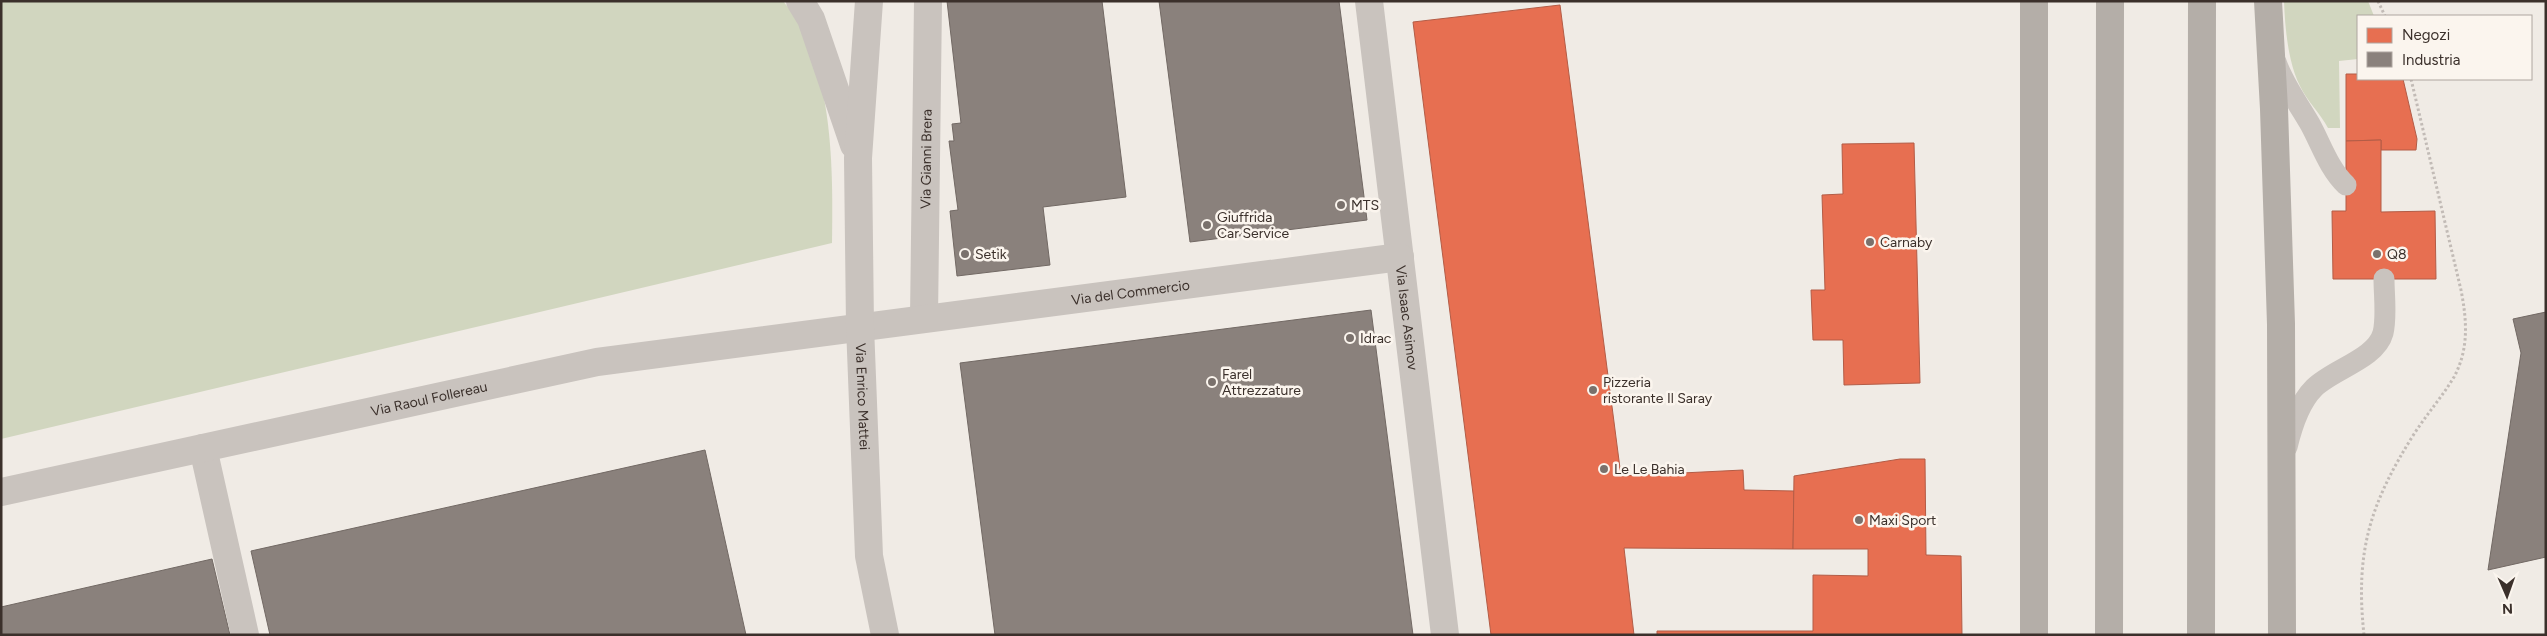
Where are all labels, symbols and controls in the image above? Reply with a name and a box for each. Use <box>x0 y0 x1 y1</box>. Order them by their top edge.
legend <box>2357 15 2532 80</box>
text: Negozi <box>2402 26 2450 44</box>
text: Industria <box>2402 51 2460 69</box>
street label: Via Gianni Brera <box>917 109 936 209</box>
place label: MTS <box>1351 197 1379 214</box>
marker: MTS <box>1335 199 1347 211</box>
place label: Giuffrida Car Service <box>1217 209 1289 242</box>
marker: Giuffrida Car Service <box>1201 219 1213 231</box>
place label: Carnaby <box>1880 234 1933 251</box>
marker: Carnaby <box>1864 236 1876 248</box>
place label: Setik <box>975 246 1007 263</box>
place label: Q8 <box>2387 246 2407 263</box>
marker: Setik <box>959 248 971 260</box>
marker: Q8 <box>2371 248 2383 260</box>
street label: Via Isaac Asimov <box>1392 264 1421 372</box>
street label: Via del Commercio <box>1070 277 1191 309</box>
place label: Idrac <box>1360 330 1392 347</box>
marker: Idrac <box>1344 332 1356 344</box>
street label: Via Enrico Mattei <box>852 343 873 451</box>
place label: Farel Attrezzature <box>1222 366 1301 399</box>
place label: Pizzeria ristorante Il Saray <box>1603 374 1713 407</box>
marker: Farel Attrezzature <box>1206 376 1218 388</box>
street label: Via Raoul Follereau <box>369 378 489 420</box>
marker: Pizzeria ristorante Il Saray <box>1587 384 1599 396</box>
place label: Le Le Bahia <box>1614 461 1685 478</box>
marker: Le Le Bahia <box>1598 463 1610 475</box>
place label: Maxi Sport <box>1869 512 1936 529</box>
marker: Maxi Sport <box>1853 514 1865 526</box>
north arrow <box>2482 571 2532 621</box>
text: N <box>2502 600 2513 617</box>

